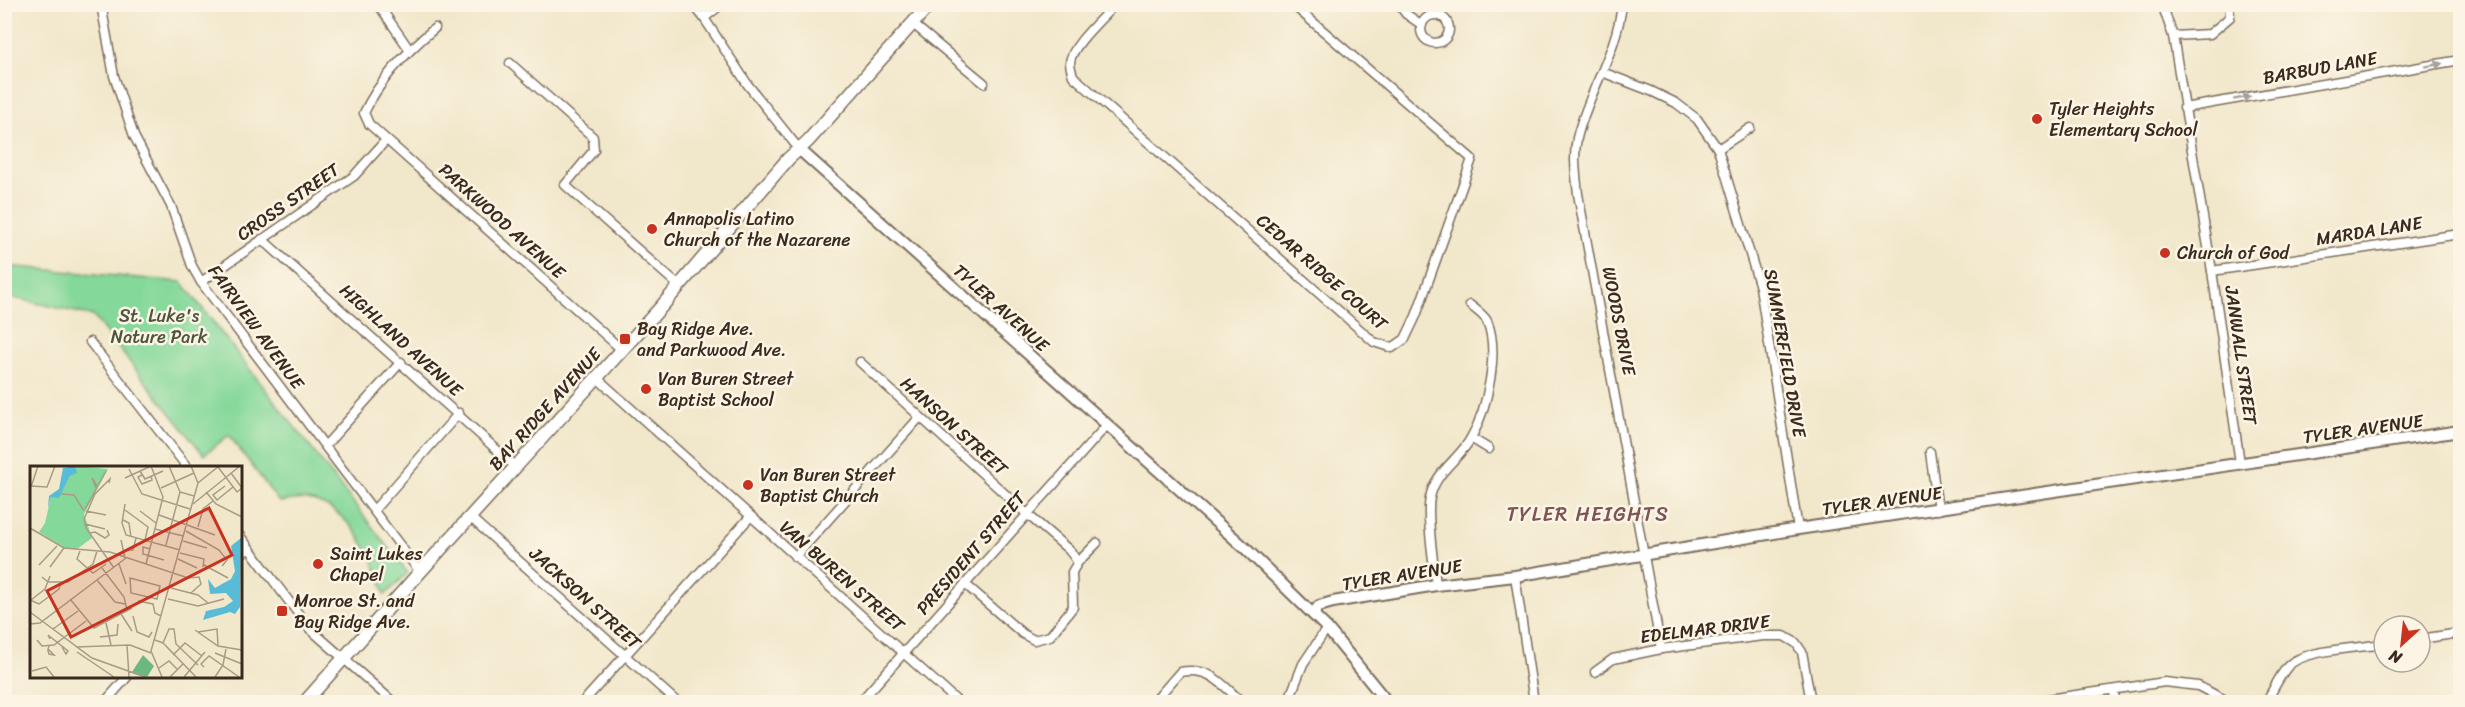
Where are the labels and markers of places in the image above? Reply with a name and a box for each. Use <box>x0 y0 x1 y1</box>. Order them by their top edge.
place label: Tyler Heights Elementary School <box>2049 93 2198 146</box>
marker: Tyler Heights Elementary School <box>2030 112 2044 126</box>
place label: Annapolis Latino Church of the Nazarene <box>663 203 851 256</box>
marker: Annapolis Latino Church of the Nazarene <box>645 222 659 236</box>
place label: Church of God <box>2177 237 2291 269</box>
marker: Church of God <box>2158 246 2172 260</box>
place label: Bay Ridge Ave. and Parkwood Ave. <box>637 313 786 366</box>
marker: Bay Ridge Ave. and Parkwood Ave. <box>618 332 632 346</box>
place label: Van Buren Street Baptist School <box>658 363 794 416</box>
marker: Van Buren Street Baptist School <box>639 382 653 396</box>
place label: Van Buren Street Baptist Church <box>760 459 896 512</box>
marker: Van Buren Street Baptist Church <box>741 478 755 492</box>
place label: Saint Lukes Chapel <box>330 538 423 591</box>
marker: Saint Lukes Chapel <box>311 557 325 571</box>
place label: Monroe St. and Bay Ridge Ave. <box>294 585 416 638</box>
marker: Monroe St. and Bay Ridge Ave. <box>275 604 289 618</box>

